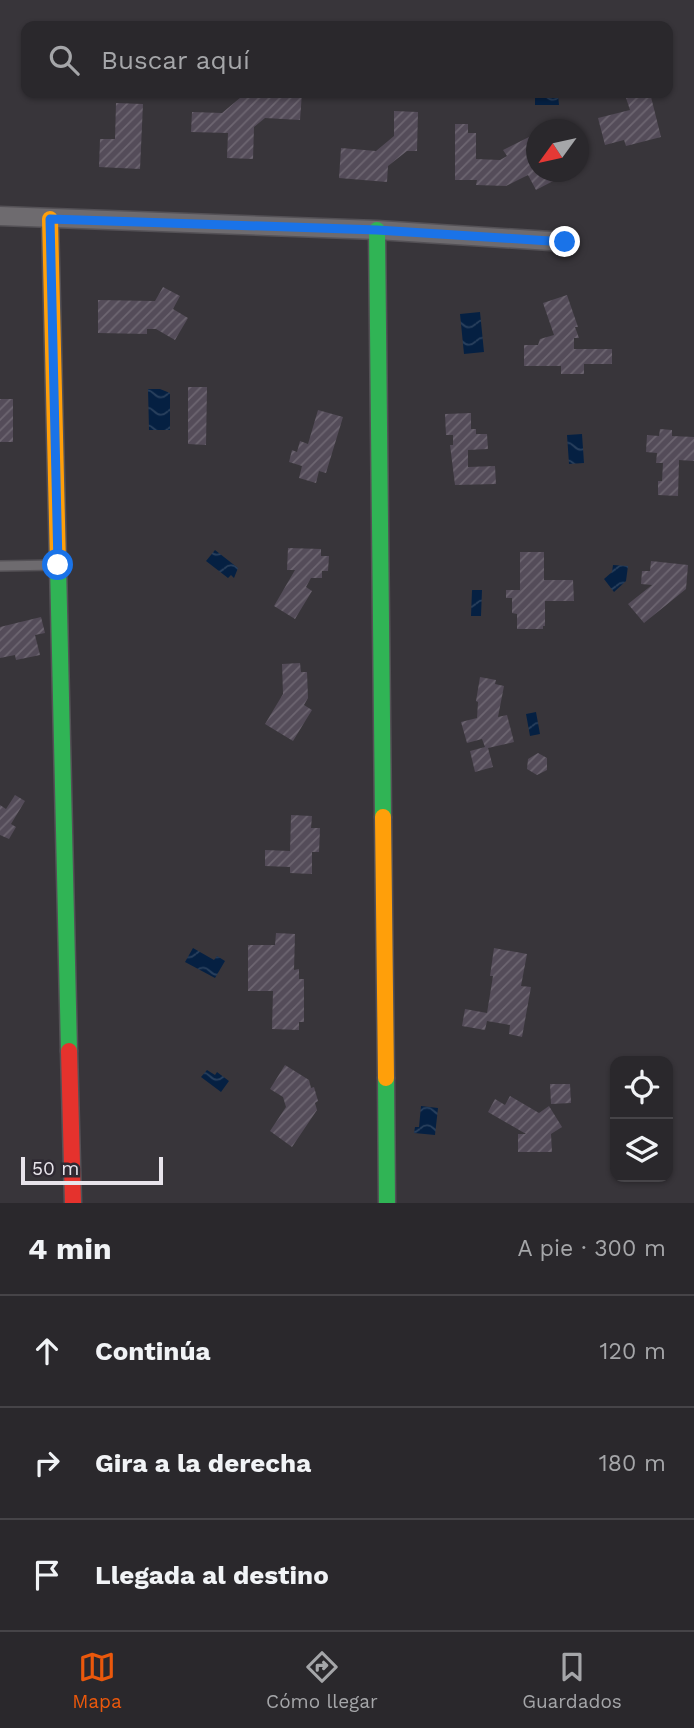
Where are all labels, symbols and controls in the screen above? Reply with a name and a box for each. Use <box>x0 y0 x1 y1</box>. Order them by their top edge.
search box <box>21 21 673 98</box>
icon: search <box>45 41 83 79</box>
text: Buscar aquí <box>101 45 250 75</box>
north arrow <box>526 119 589 182</box>
route end <box>549 226 580 257</box>
route start <box>42 549 73 580</box>
map controls <box>610 1056 673 1182</box>
button: locate <box>610 1056 673 1119</box>
button: layers <box>610 1119 673 1182</box>
scale bar <box>21 1154 163 1186</box>
text: 50 m <box>32 1157 79 1180</box>
text: 4 min <box>28 1231 112 1266</box>
text: A pie · 300 m <box>517 1235 666 1262</box>
icon: ahead <box>28 1332 66 1370</box>
text: Continúa <box>95 1336 211 1366</box>
text: 120 m <box>600 1338 666 1365</box>
icon: right <box>28 1444 66 1482</box>
text: Gira a la derecha <box>95 1448 311 1478</box>
text: 180 m <box>599 1450 666 1477</box>
icon: arrive <box>28 1556 66 1594</box>
text: Llegada al destino <box>95 1560 329 1590</box>
tab: Mapa <box>72 1648 122 1713</box>
tab: Cómo llegar <box>266 1648 378 1713</box>
tab: Guardados <box>522 1648 622 1713</box>

